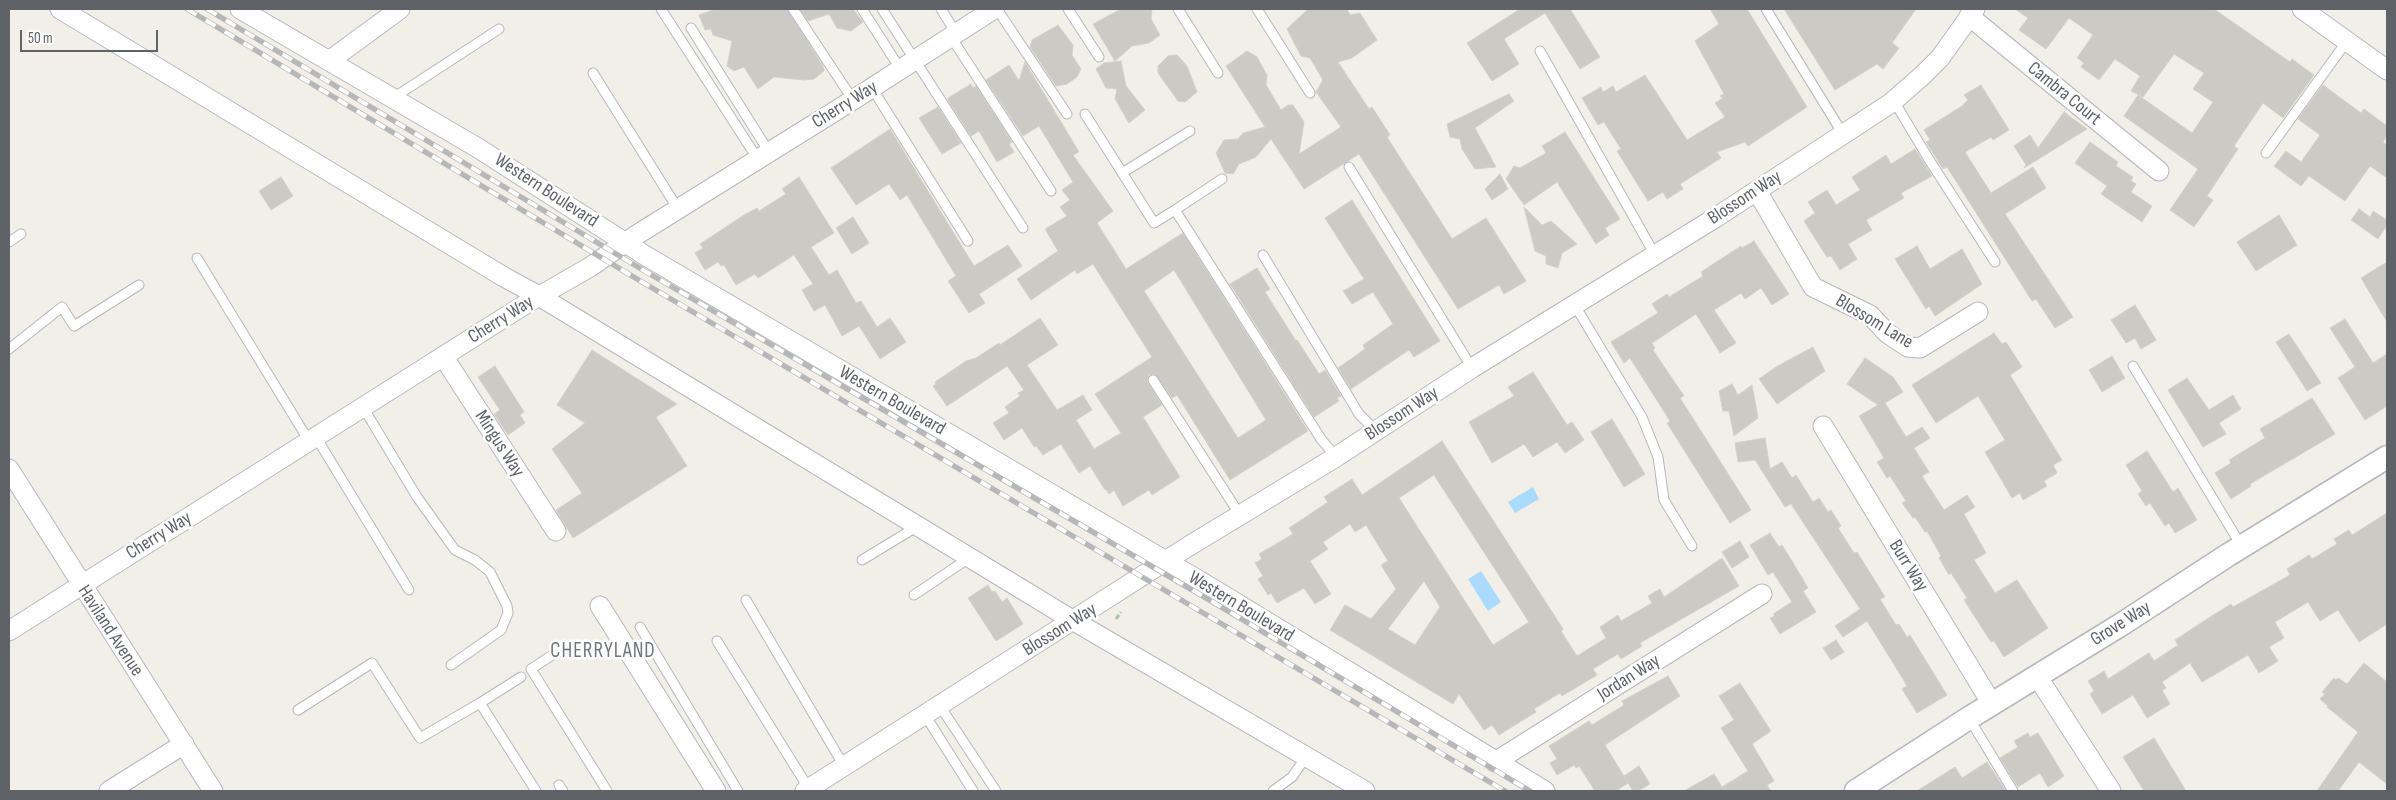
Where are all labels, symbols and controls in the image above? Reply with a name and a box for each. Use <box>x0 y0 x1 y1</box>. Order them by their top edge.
scale bar <box>22 20 160 52</box>
text: 50 m <box>28 29 53 48</box>
street label: Cambra Court <box>2023 57 2105 131</box>
street label: Cherry Way <box>808 76 882 134</box>
street label: Western Boulevard <box>490 149 602 233</box>
street label: Blossom Way <box>1704 166 1786 230</box>
street label: Blossom Lane <box>1831 290 1917 354</box>
street label: Cherry Way <box>464 291 538 349</box>
street label: Western Boulevard <box>835 361 949 441</box>
street label: Blossom Way <box>1361 382 1443 446</box>
street label: Mingus Way <box>469 406 529 482</box>
street label: Cherry Way <box>122 507 196 565</box>
street label: Burr Way <box>1883 536 1933 596</box>
street label: Western Boulevard <box>1184 567 1298 647</box>
street label: Haviland Avenue <box>72 581 148 681</box>
street label: Grove Way <box>2087 597 2155 651</box>
street label: Blossom Way <box>1019 598 1101 662</box>
district label: CHERRYLAND <box>549 639 657 665</box>
street label: Jordan Way <box>1593 650 1665 706</box>

